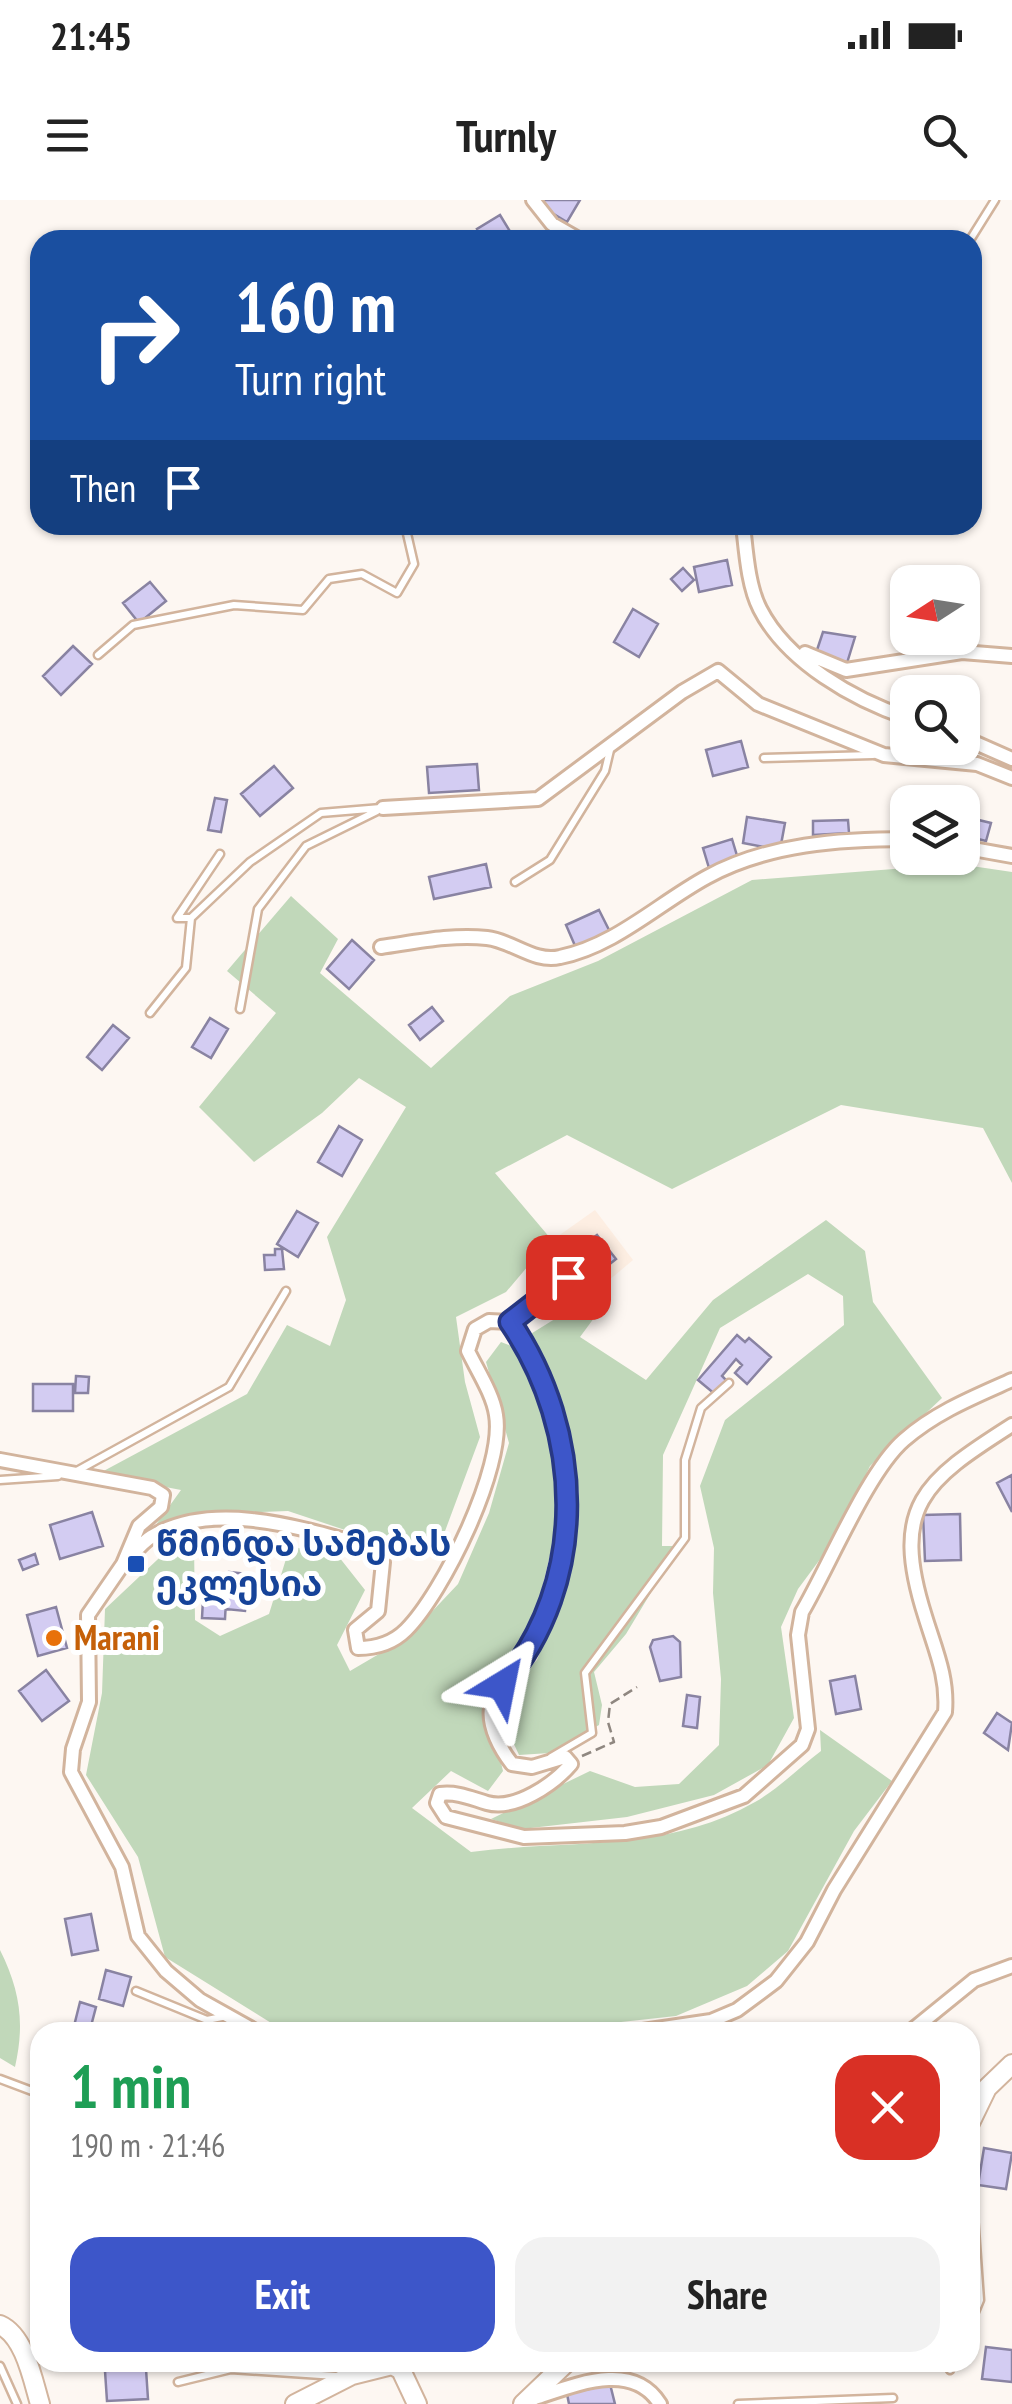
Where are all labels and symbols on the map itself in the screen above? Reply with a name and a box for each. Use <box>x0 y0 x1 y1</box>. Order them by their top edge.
north arrow <box>890 565 980 655</box>
pin <box>526 1235 611 1320</box>
place label: წმინდა სამებას ეკლესია <box>156 1520 451 1606</box>
marker: წმინდა სამებას ეკლესია <box>125 1553 147 1575</box>
place label: Marani <box>74 1614 160 1660</box>
marker: Marani <box>43 1627 65 1649</box>
position arrow <box>450 1633 554 1737</box>

